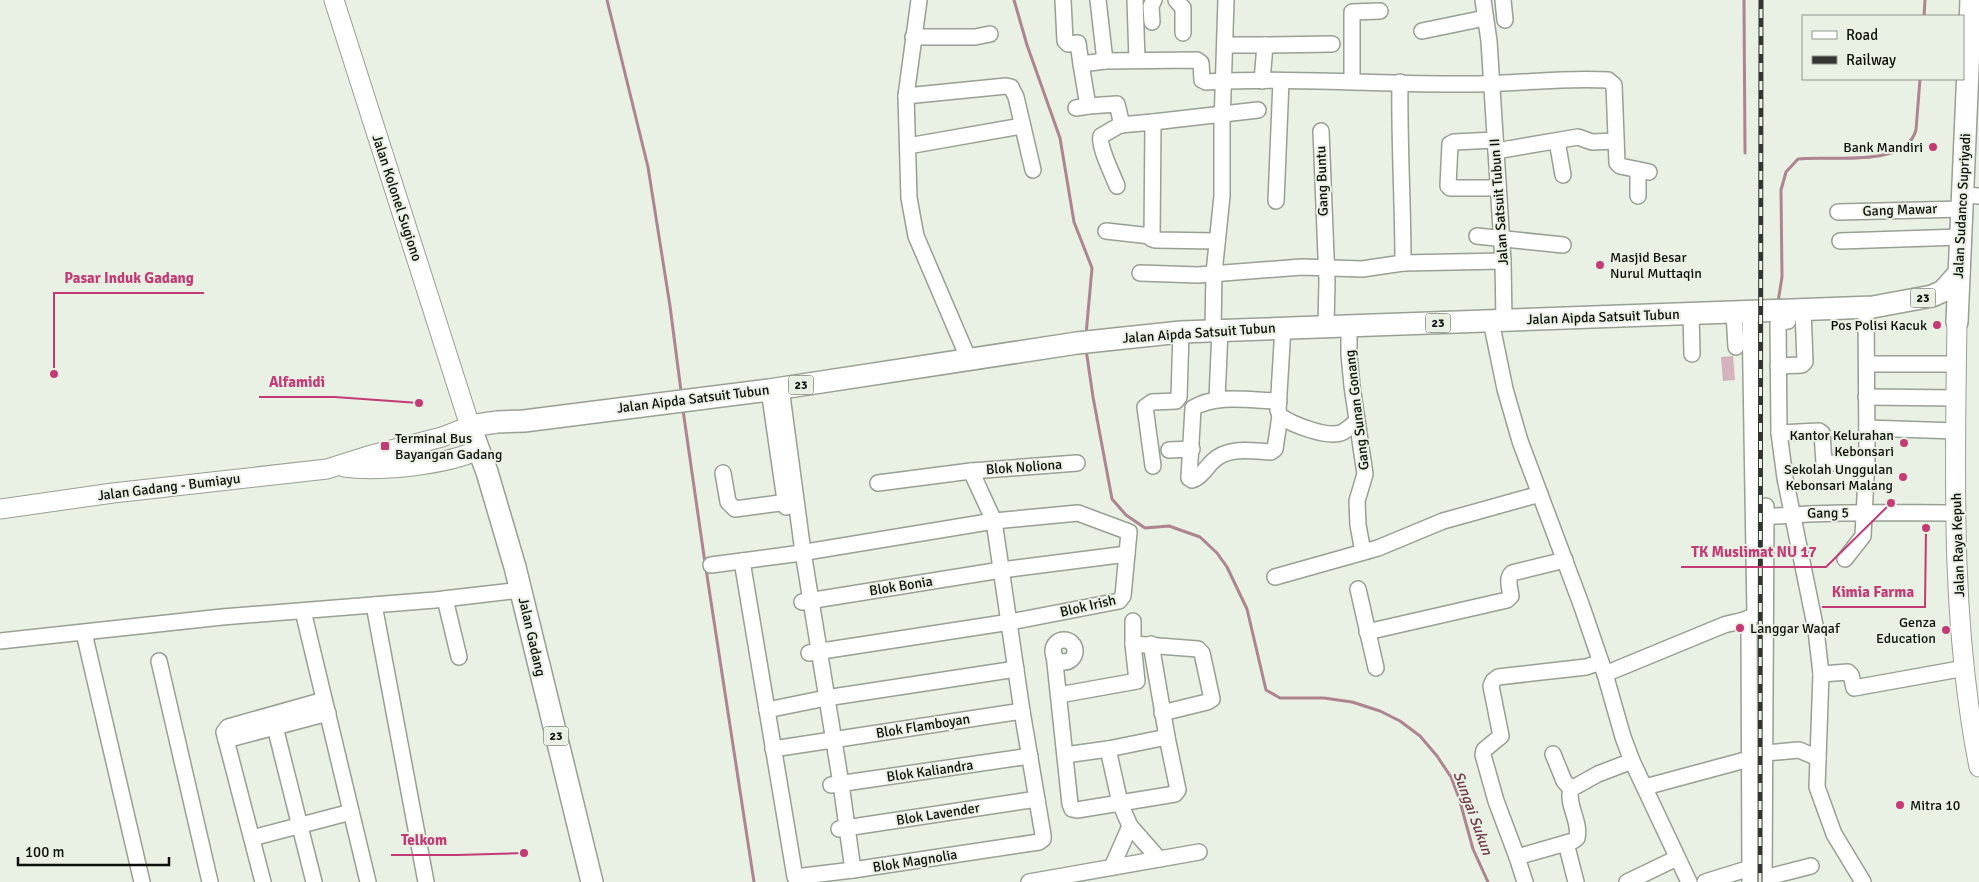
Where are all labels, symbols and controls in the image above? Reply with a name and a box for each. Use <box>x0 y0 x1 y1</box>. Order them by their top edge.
legend <box>1802 15 1964 80</box>
text: Road <box>1846 26 1878 44</box>
text: Railway <box>1846 51 1896 69</box>
street label: Jalan Kolonel Sugiono <box>368 133 426 263</box>
street label: Jalan Sudanco Supriyadi <box>1950 133 1974 279</box>
street label: Jalan Satsuit Tubun II <box>1486 138 1512 266</box>
place label: Bank Mandiri <box>1843 139 1923 156</box>
marker: Bank Mandiri <box>1927 141 1939 153</box>
street label: Gang Buntu <box>1312 145 1332 217</box>
street label: Gang Mawar <box>1862 200 1938 220</box>
place label: Masjid Besar Nurul Muttaqin <box>1610 249 1702 282</box>
marker: Masjid Besar Nurul Muttaqin <box>1594 259 1606 271</box>
callout: Pasar Induk Gadang <box>54 263 204 293</box>
text: Pasar Induk Gadang <box>64 269 194 287</box>
road number: 23 <box>1910 288 1936 308</box>
street label: Jalan Aipda Satsuit Tubun <box>1526 306 1680 328</box>
road number: 23 <box>1426 314 1450 332</box>
place label: Pos Polisi Kacuk <box>1831 317 1927 334</box>
street label: Jalan Aipda Satsuit Tubun <box>1122 319 1276 347</box>
marker: Pos Polisi Kacuk <box>1931 319 1943 331</box>
street label: Gang Sunan Gonang <box>1341 349 1373 471</box>
callout: Alfamidi <box>259 367 335 397</box>
text: Alfamidi <box>269 373 325 391</box>
road number: 23 <box>788 376 814 394</box>
street label: Jalan Aipda Satsuit Tubun <box>616 381 770 417</box>
place label: Kantor Kelurahan Kebonsari <box>1789 427 1894 460</box>
place label: Terminal Bus Bayangan Gadang <box>395 430 502 463</box>
marker: Kantor Kelurahan Kebonsari <box>1898 437 1910 449</box>
marker: Terminal Bus Bayangan Gadang <box>379 440 391 452</box>
street label: Blok Noliona <box>985 456 1063 478</box>
place label: Sekolah Unggulan Kebonsari Malang <box>1784 461 1893 494</box>
street label: Jalan Gadang - Bumiayu <box>97 470 241 504</box>
marker: Sekolah Unggulan Kebonsari Malang <box>1897 471 1909 483</box>
street label: Jalan Raya Kepuh <box>1948 492 1968 598</box>
street label: Gang 5 <box>1807 504 1849 522</box>
callout: TK Muslimat NU 17 <box>1681 537 1826 567</box>
text: TK Muslimat NU 17 <box>1691 543 1817 561</box>
street label: Blok Bonia <box>868 573 934 599</box>
callout: Kimia Farma <box>1822 577 1925 607</box>
text: Kimia Farma <box>1832 583 1914 601</box>
street label: Blok Irish <box>1058 591 1118 621</box>
street label: Jalan Gadang <box>515 596 549 678</box>
place label: Genza Education <box>1876 614 1936 647</box>
place label: Langgar Waqaf <box>1750 620 1841 637</box>
marker: Langgar Waqaf <box>1734 622 1746 634</box>
marker: Genza Education <box>1940 624 1952 636</box>
street label: Blok Flamboyan <box>875 710 971 742</box>
road number: 23 <box>544 726 568 746</box>
street label: Blok Kaliandra <box>886 757 974 785</box>
water label: Sungai Sukun <box>1450 769 1497 858</box>
place label: Mitra 10 <box>1910 797 1960 814</box>
street label: Blok Lavender <box>895 799 982 829</box>
marker: Mitra 10 <box>1894 799 1906 811</box>
callout: Telkom <box>391 825 457 855</box>
text: Telkom <box>401 831 447 849</box>
scale bar <box>18 834 169 866</box>
text: 100 m <box>25 843 65 861</box>
street label: Blok Magnolia <box>871 846 959 876</box>

